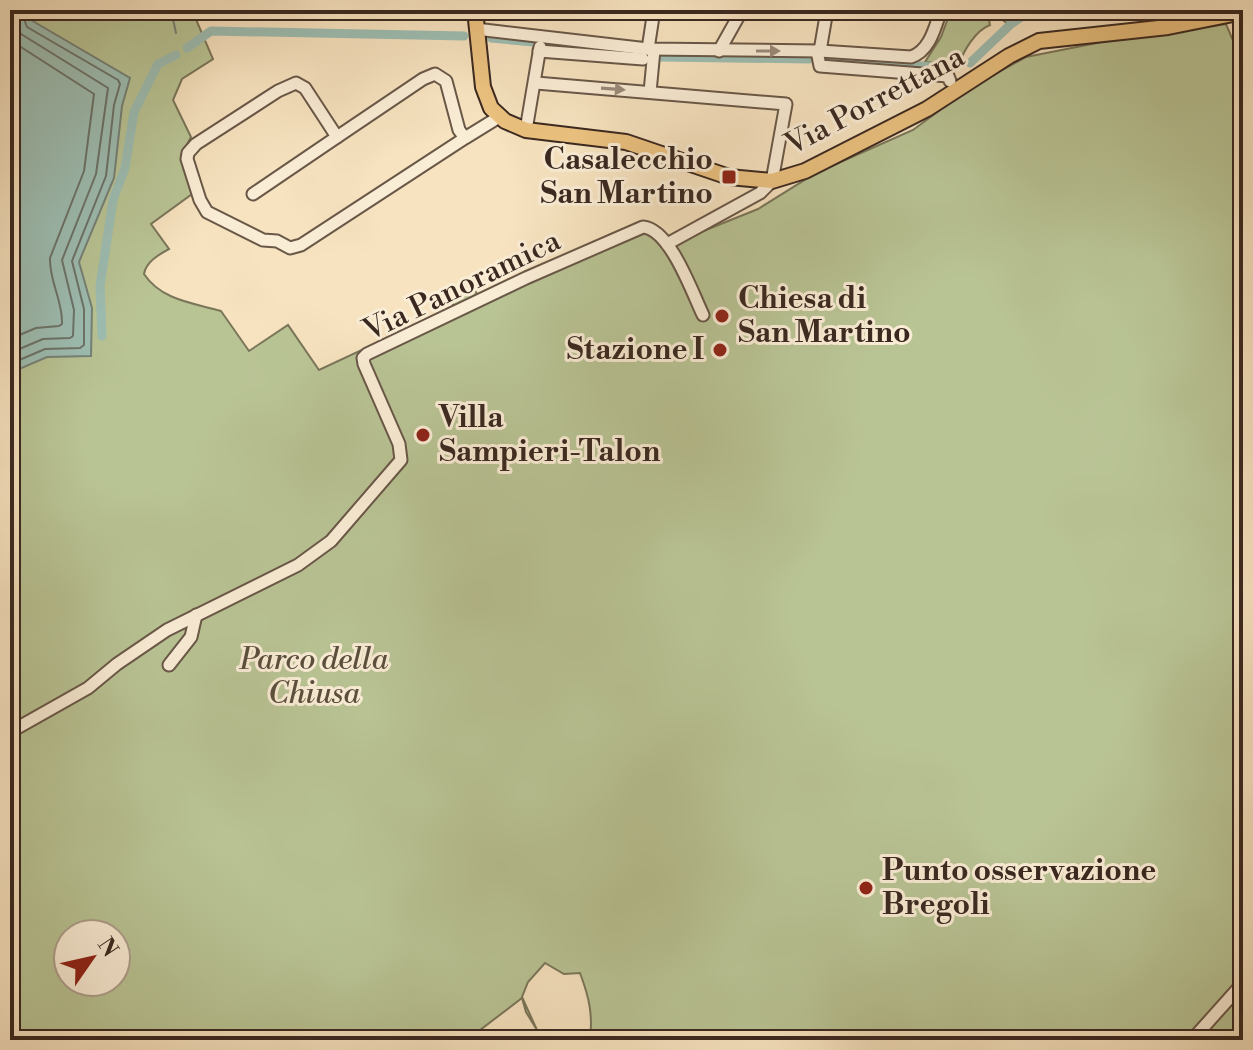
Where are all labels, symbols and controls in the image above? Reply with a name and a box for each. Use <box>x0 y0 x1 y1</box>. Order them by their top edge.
street label: Via Porrettana <box>778 37 972 165</box>
one-way arrow <box>756 45 781 57</box>
one-way arrow <box>601 83 626 96</box>
place label: Casalecchio San Martino <box>540 141 713 213</box>
marker: Casalecchio San Martino <box>720 168 738 186</box>
street label: Via Panoramica <box>356 222 567 351</box>
place label: Chiesa di San Martino <box>738 280 911 352</box>
marker: Chiesa di San Martino <box>713 307 731 325</box>
place label: Stazione I <box>566 331 704 369</box>
marker: Stazione I <box>711 341 729 359</box>
place label: Villa Sampieri-Talon <box>438 399 661 471</box>
marker: Villa Sampieri-Talon <box>414 426 432 444</box>
park label: Parco della Chiusa <box>239 641 389 713</box>
place label: Punto osservazione Bregoli <box>882 852 1156 924</box>
marker: Punto osservazione Bregoli <box>857 879 875 897</box>
north arrow <box>52 918 132 998</box>
text: N <box>91 933 124 963</box>

